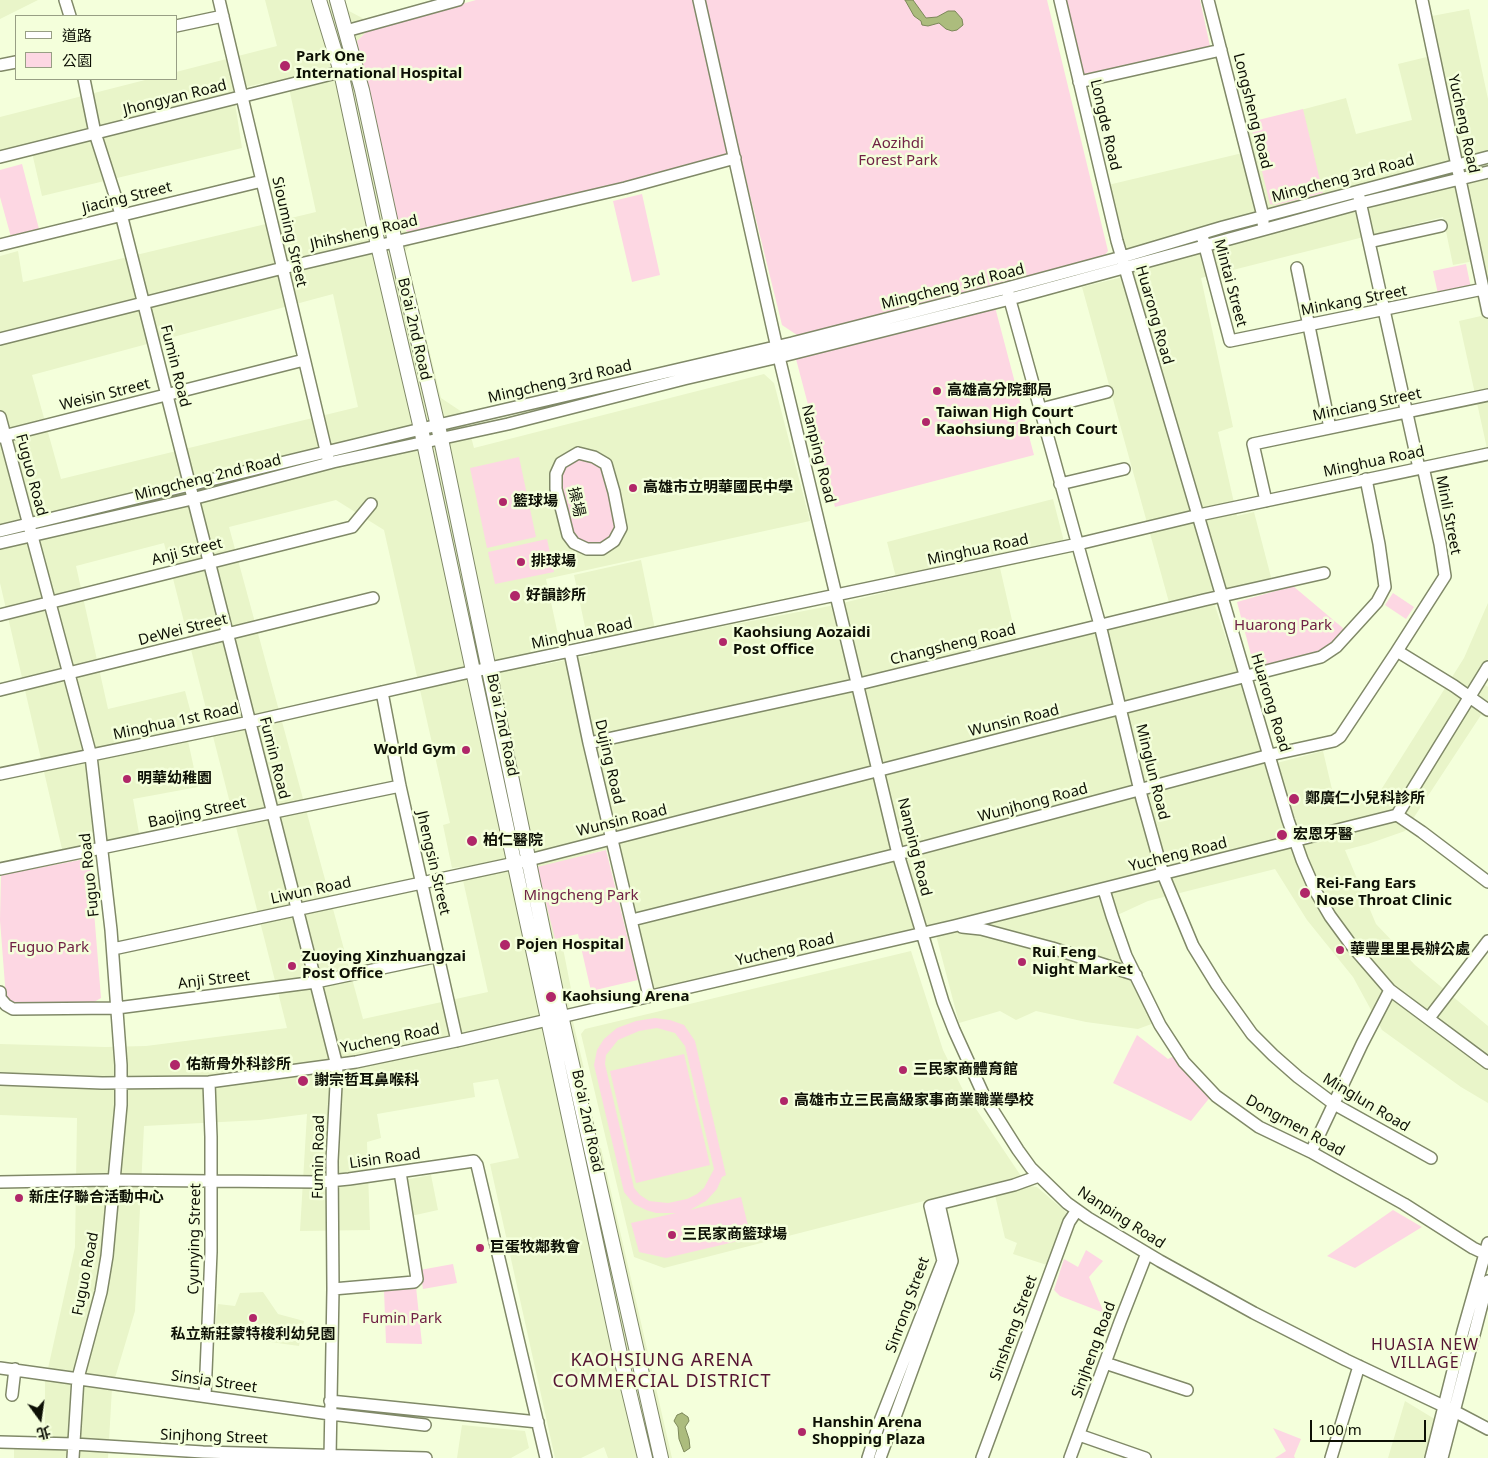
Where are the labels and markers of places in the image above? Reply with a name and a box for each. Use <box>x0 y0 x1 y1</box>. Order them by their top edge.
place label: Park One International Hospital <box>296 48 462 83</box>
marker: Park One International Hospital <box>278 59 292 73</box>
place label: 高雄高分院郵局 <box>947 382 1052 400</box>
marker: 高雄高分院郵局 <box>931 385 943 397</box>
place label: Taiwan High Court Kaohsiung Branch Court <box>936 404 1117 439</box>
marker: Taiwan High Court Kaohsiung Branch Court <box>920 416 932 428</box>
place label: 高雄市立明華國民中學 <box>643 479 793 497</box>
marker: 高雄市立明華國民中學 <box>627 482 639 494</box>
place label: 籃球場 <box>513 493 558 511</box>
marker: 籃球場 <box>497 496 509 508</box>
place label: 排球場 <box>531 553 576 571</box>
marker: 排球場 <box>515 556 527 568</box>
place label: 好韻診所 <box>526 587 586 605</box>
marker: 好韻診所 <box>508 589 522 603</box>
place label: Kaohsiung Aozaidi Post Office <box>733 624 870 659</box>
marker: Kaohsiung Aozaidi Post Office <box>717 636 729 648</box>
place label: World Gym <box>374 741 456 759</box>
marker: World Gym <box>460 744 472 756</box>
place label: 明華幼稚園 <box>137 770 212 788</box>
marker: 明華幼稚園 <box>121 773 133 785</box>
place label: 鄭廣仁小兒科診所 <box>1305 790 1425 808</box>
marker: 鄭廣仁小兒科診所 <box>1287 792 1301 806</box>
place label: 宏恩牙醫 <box>1293 826 1353 844</box>
marker: 宏恩牙醫 <box>1275 828 1289 842</box>
place label: 柏仁醫院 <box>483 832 543 850</box>
marker: 柏仁醫院 <box>465 834 479 848</box>
place label: Rei-Fang Ears Nose Throat Clinic <box>1316 875 1452 910</box>
marker: Rei-Fang Ears Nose Throat Clinic <box>1298 886 1312 900</box>
place label: Pojen Hospital <box>516 936 624 954</box>
marker: Pojen Hospital <box>498 938 512 952</box>
place label: 華豐里里長辦公處 <box>1350 941 1470 959</box>
place label: Rui Feng Night Market <box>1032 944 1133 979</box>
marker: 華豐里里長辦公處 <box>1334 944 1346 956</box>
place label: Zuoying Xinzhuangzai Post Office <box>302 948 466 983</box>
marker: Rui Feng Night Market <box>1016 956 1028 968</box>
marker: Zuoying Xinzhuangzai Post Office <box>286 960 298 972</box>
place label: Kaohsiung Arena <box>562 988 689 1006</box>
marker: Kaohsiung Arena <box>544 990 558 1004</box>
place label: 佑新骨外科診所 <box>186 1056 291 1074</box>
marker: 佑新骨外科診所 <box>168 1058 182 1072</box>
place label: 三民家商體育館 <box>913 1061 1018 1079</box>
marker: 三民家商體育館 <box>897 1064 909 1076</box>
place label: 謝宗哲耳鼻喉科 <box>314 1072 419 1090</box>
marker: 謝宗哲耳鼻喉科 <box>296 1074 310 1088</box>
place label: 高雄市立三民高級家事商業職業學校 <box>794 1092 1034 1110</box>
marker: 高雄市立三民高級家事商業職業學校 <box>778 1095 790 1107</box>
place label: 新庄仔聯合活動中心 <box>29 1189 164 1207</box>
marker: 新庄仔聯合活動中心 <box>13 1192 25 1204</box>
place label: 三民家商籃球場 <box>682 1226 787 1244</box>
marker: 三民家商籃球場 <box>666 1229 678 1241</box>
place label: 巨蛋牧鄰教會 <box>490 1239 580 1257</box>
marker: 巨蛋牧鄰教會 <box>474 1242 486 1254</box>
marker: 私立新莊蒙特梭利幼兒園 <box>247 1312 259 1324</box>
place label: 私立新莊蒙特梭利幼兒園 <box>171 1326 335 1344</box>
place label: Hanshin Arena Shopping Plaza <box>812 1414 925 1449</box>
marker: Hanshin Arena Shopping Plaza <box>796 1426 808 1438</box>

